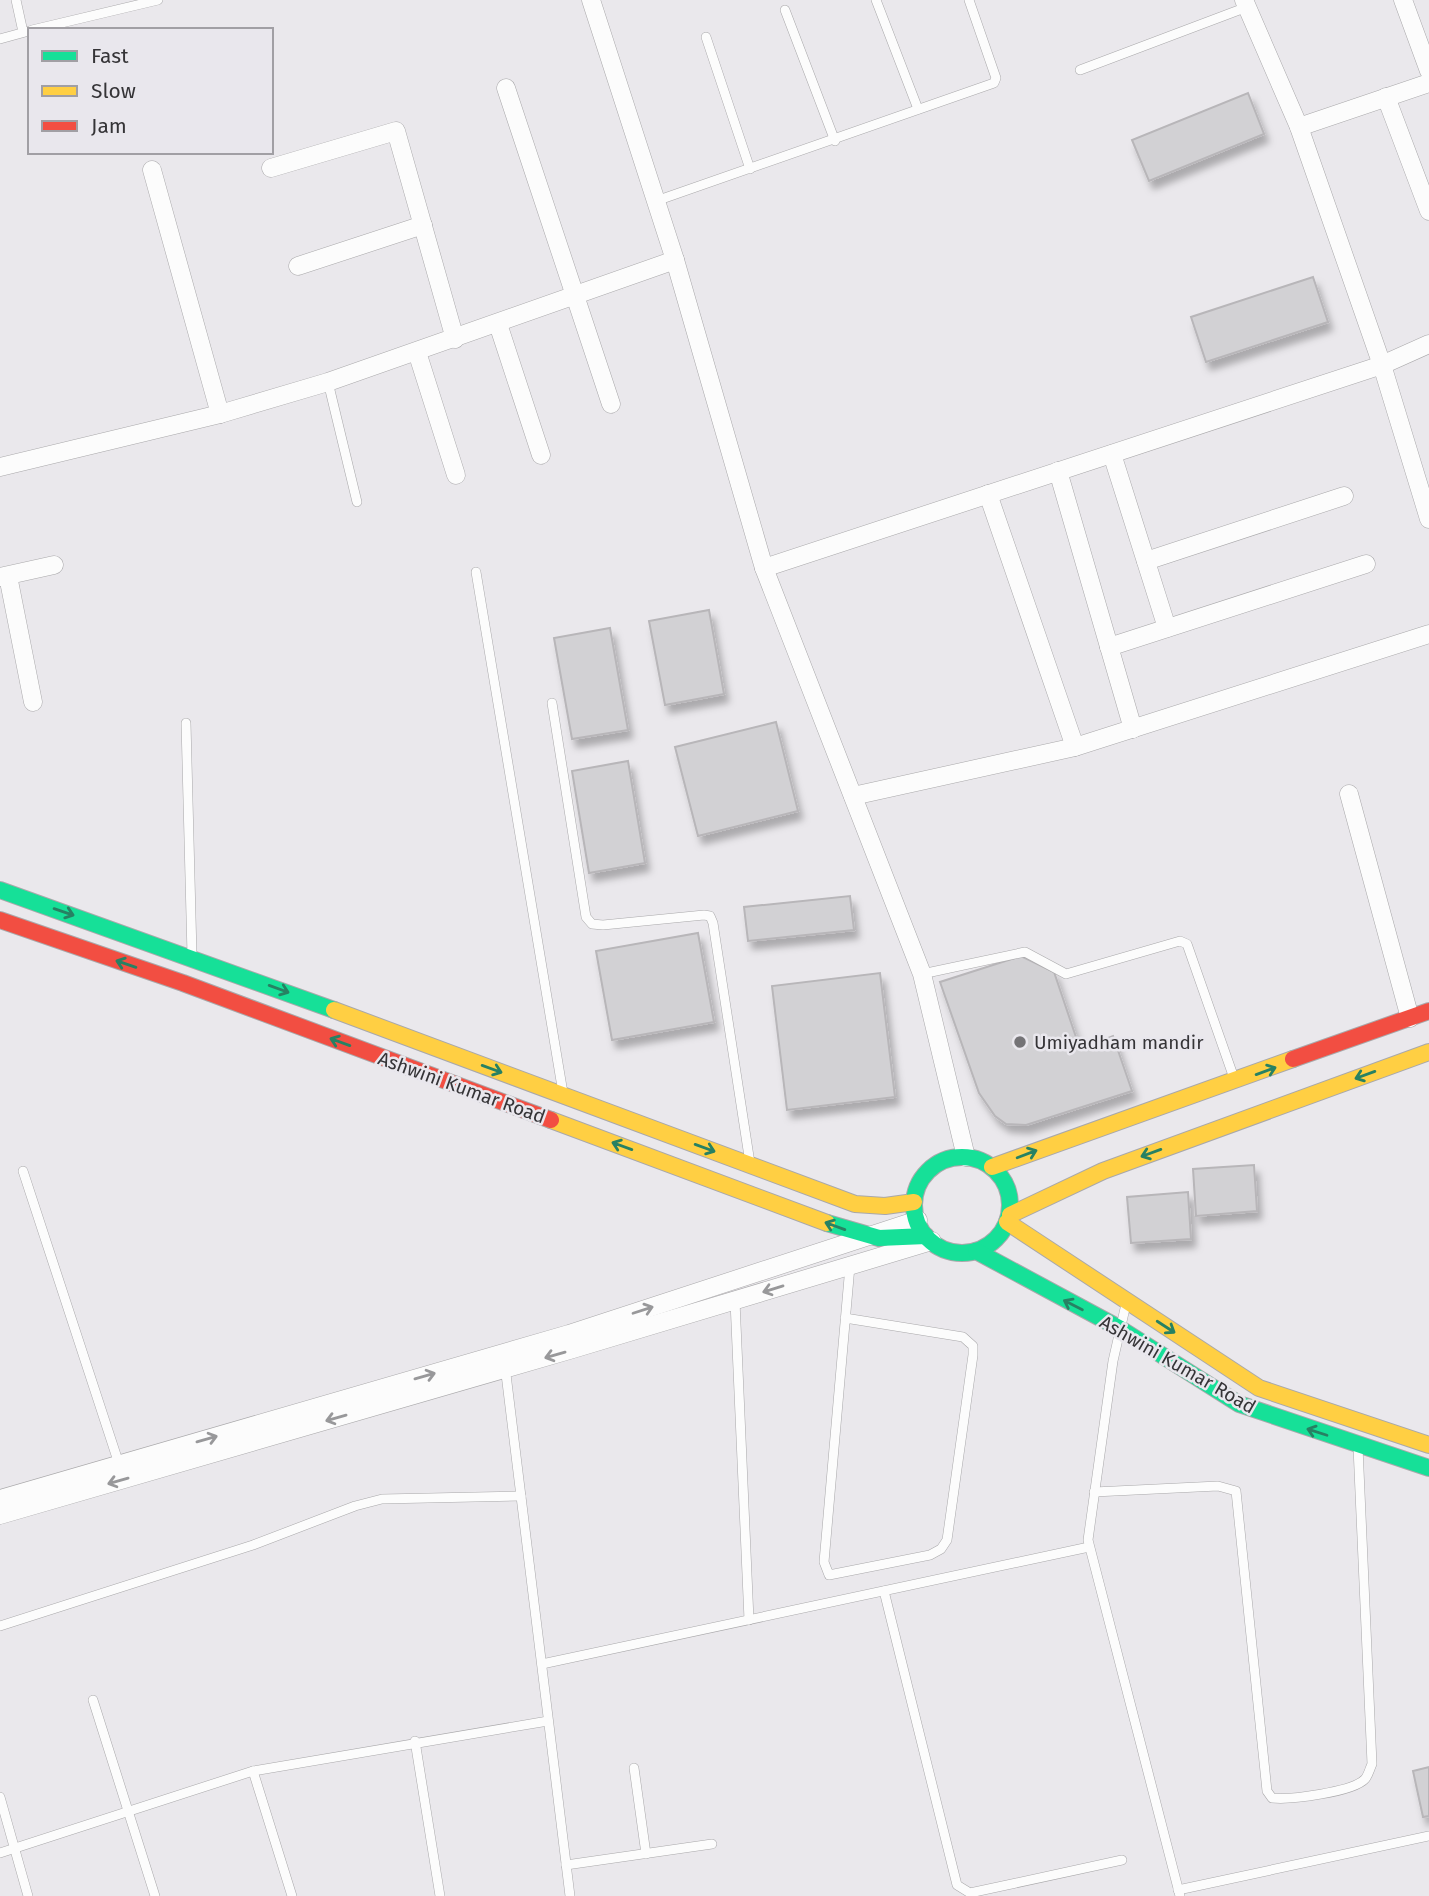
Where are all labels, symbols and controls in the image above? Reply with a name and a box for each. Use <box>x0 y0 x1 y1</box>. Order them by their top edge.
legend <box>28 28 273 154</box>
text: Fast <box>91 43 129 69</box>
text: Slow <box>91 78 136 104</box>
text: Jam <box>91 113 127 139</box>
one-way arrow <box>53 907 75 919</box>
one-way arrow <box>115 957 137 969</box>
one-way arrow <box>267 984 289 996</box>
place label: Umiyadham mandir <box>1034 1031 1204 1054</box>
one-way arrow <box>329 1034 351 1047</box>
marker: Umiyadham mandir <box>1012 1034 1028 1050</box>
street label: Ashwini Kumar Road <box>375 1047 549 1128</box>
one-way arrow <box>480 1063 502 1076</box>
one-way arrow <box>1255 1064 1277 1076</box>
one-way arrow <box>1354 1070 1376 1082</box>
one-way arrow <box>611 1139 633 1152</box>
one-way arrow <box>694 1143 716 1155</box>
one-way arrow <box>1016 1147 1038 1159</box>
one-way arrow <box>1141 1148 1163 1161</box>
one-way arrow <box>824 1219 846 1231</box>
one-way arrow <box>762 1284 784 1297</box>
one-way arrow <box>1063 1297 1084 1311</box>
one-way arrow <box>632 1303 654 1316</box>
street label: Ashwini Kumar Road <box>1096 1310 1260 1418</box>
one-way arrow <box>1156 1320 1175 1334</box>
one-way arrow <box>544 1349 566 1362</box>
one-way arrow <box>414 1368 436 1381</box>
one-way arrow <box>325 1412 347 1425</box>
one-way arrow <box>1307 1424 1329 1437</box>
one-way arrow <box>196 1431 218 1444</box>
one-way arrow <box>107 1476 129 1489</box>

